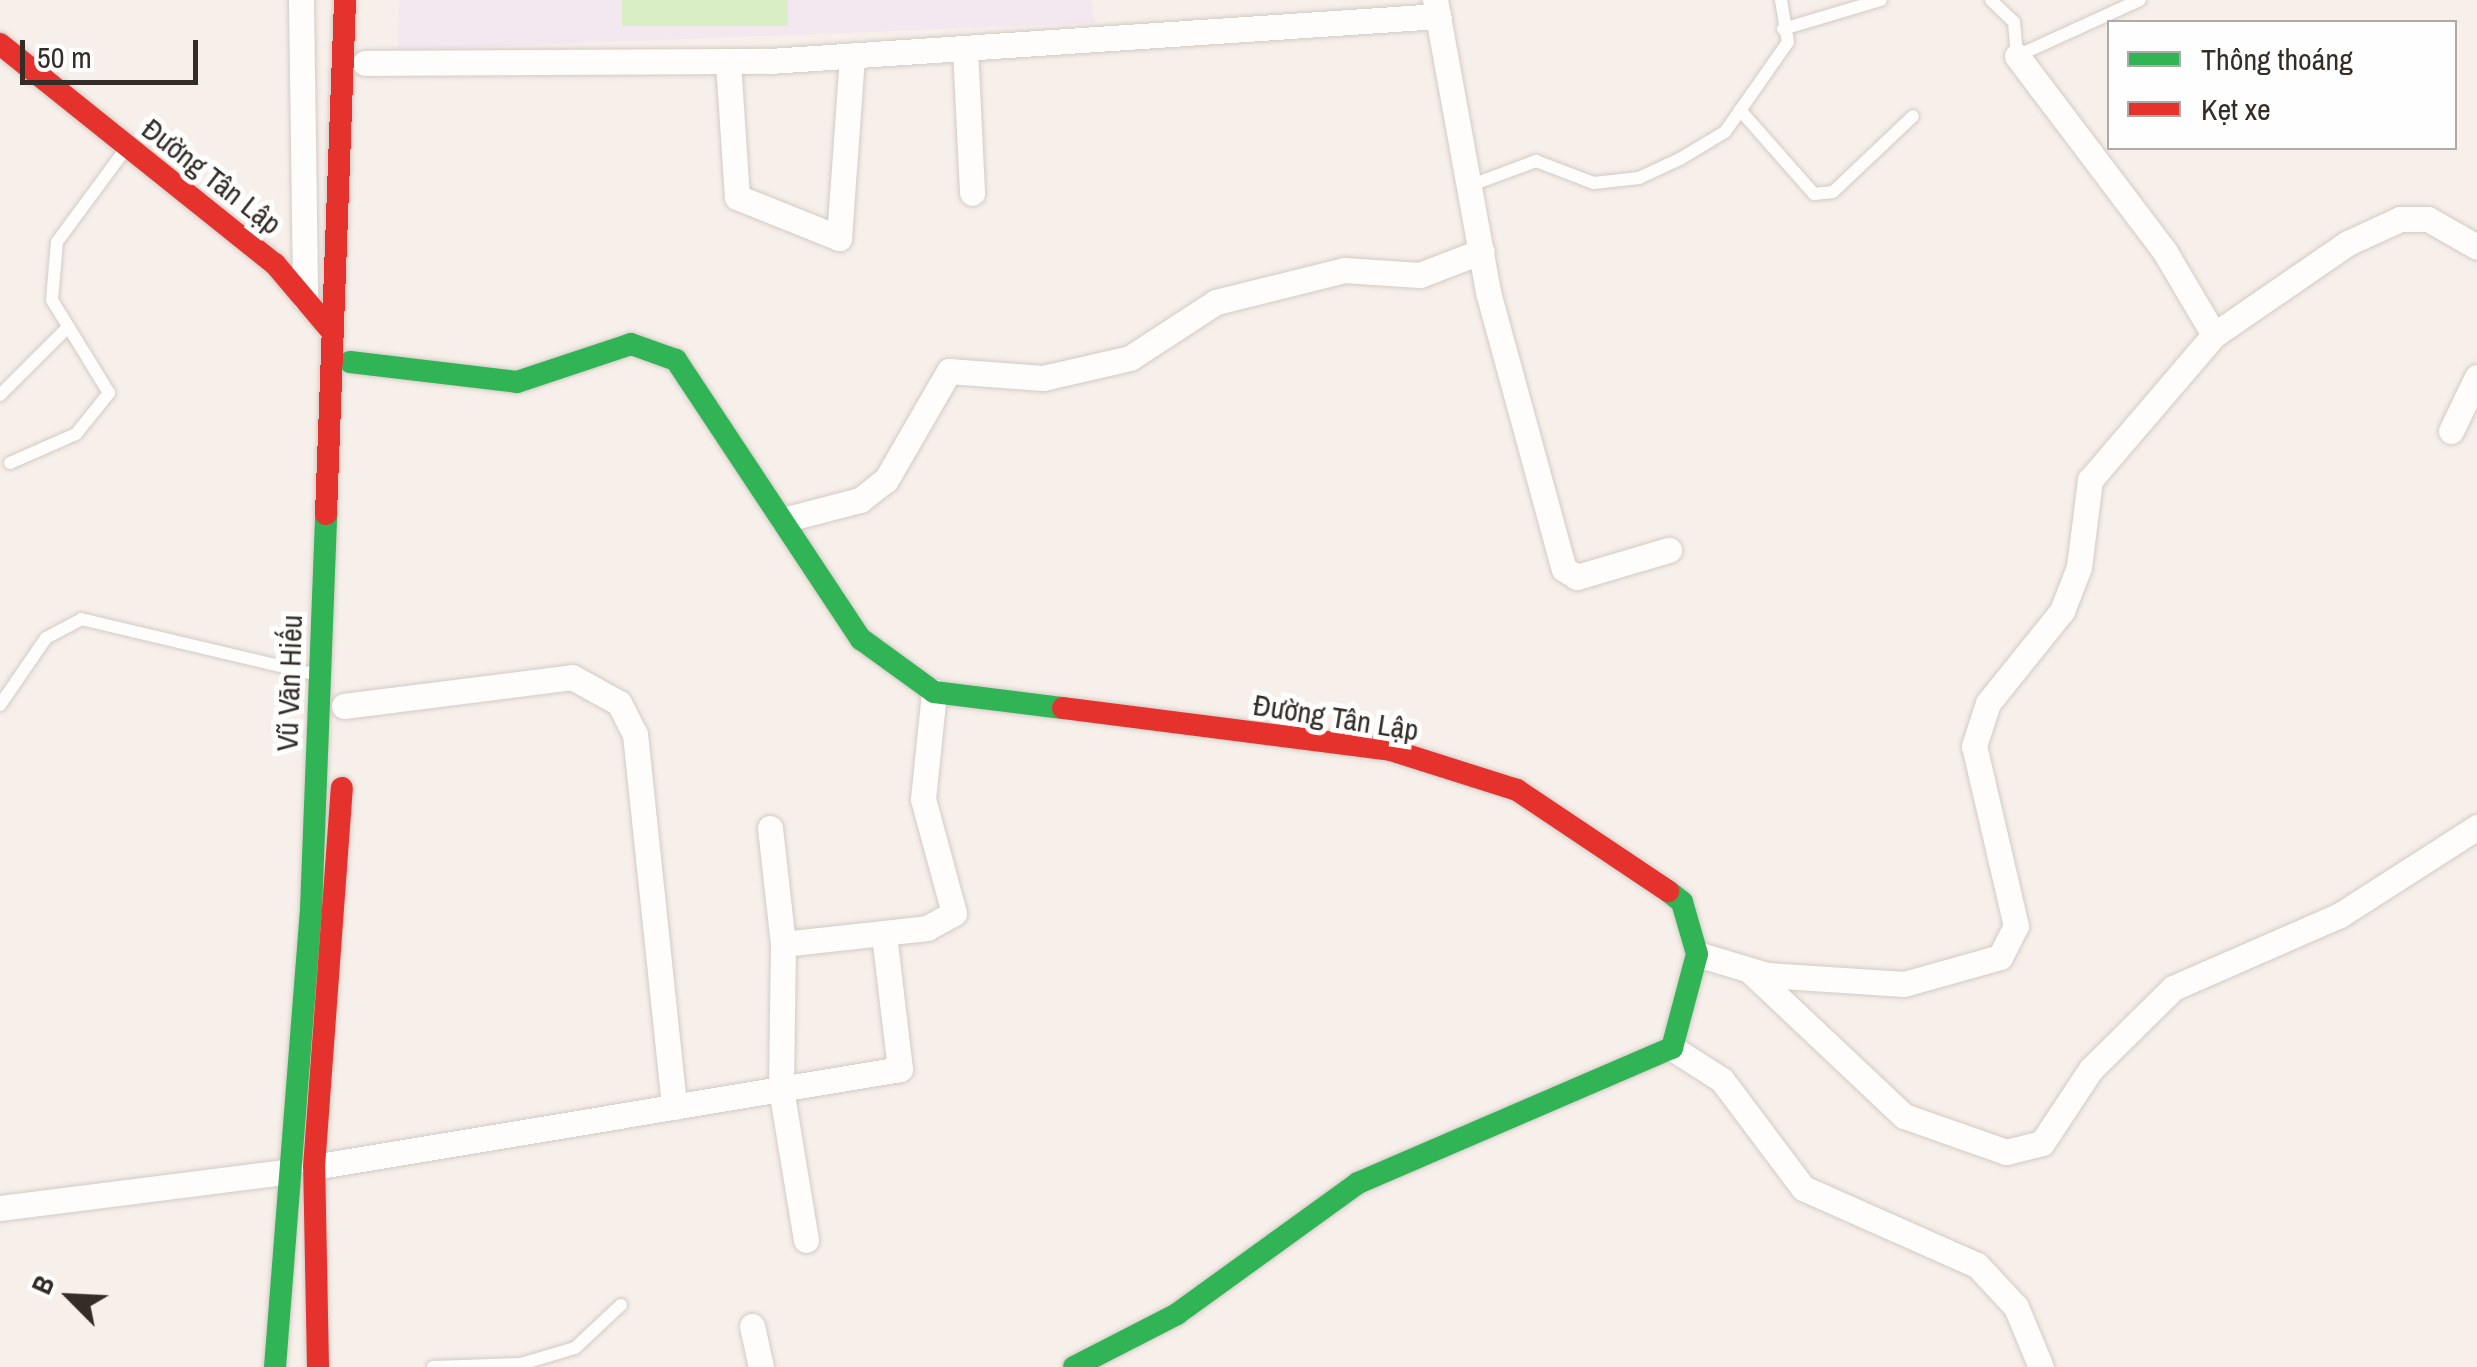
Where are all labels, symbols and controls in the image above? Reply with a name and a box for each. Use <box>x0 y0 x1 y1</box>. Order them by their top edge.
scale bar <box>25 20 202 82</box>
legend <box>2107 20 2457 150</box>
text: 50 m <box>37 37 92 77</box>
text: Thông thoáng <box>2201 39 2353 79</box>
text: Kẹt xe <box>2201 89 2271 129</box>
street label: Đường Tân Lập <box>135 110 289 242</box>
street label: Vũ Văn Hiếu <box>269 614 309 752</box>
street label: Đường Tân Lập <box>1251 686 1421 748</box>
north arrow <box>20 1247 120 1347</box>
text: B <box>22 1270 63 1300</box>

